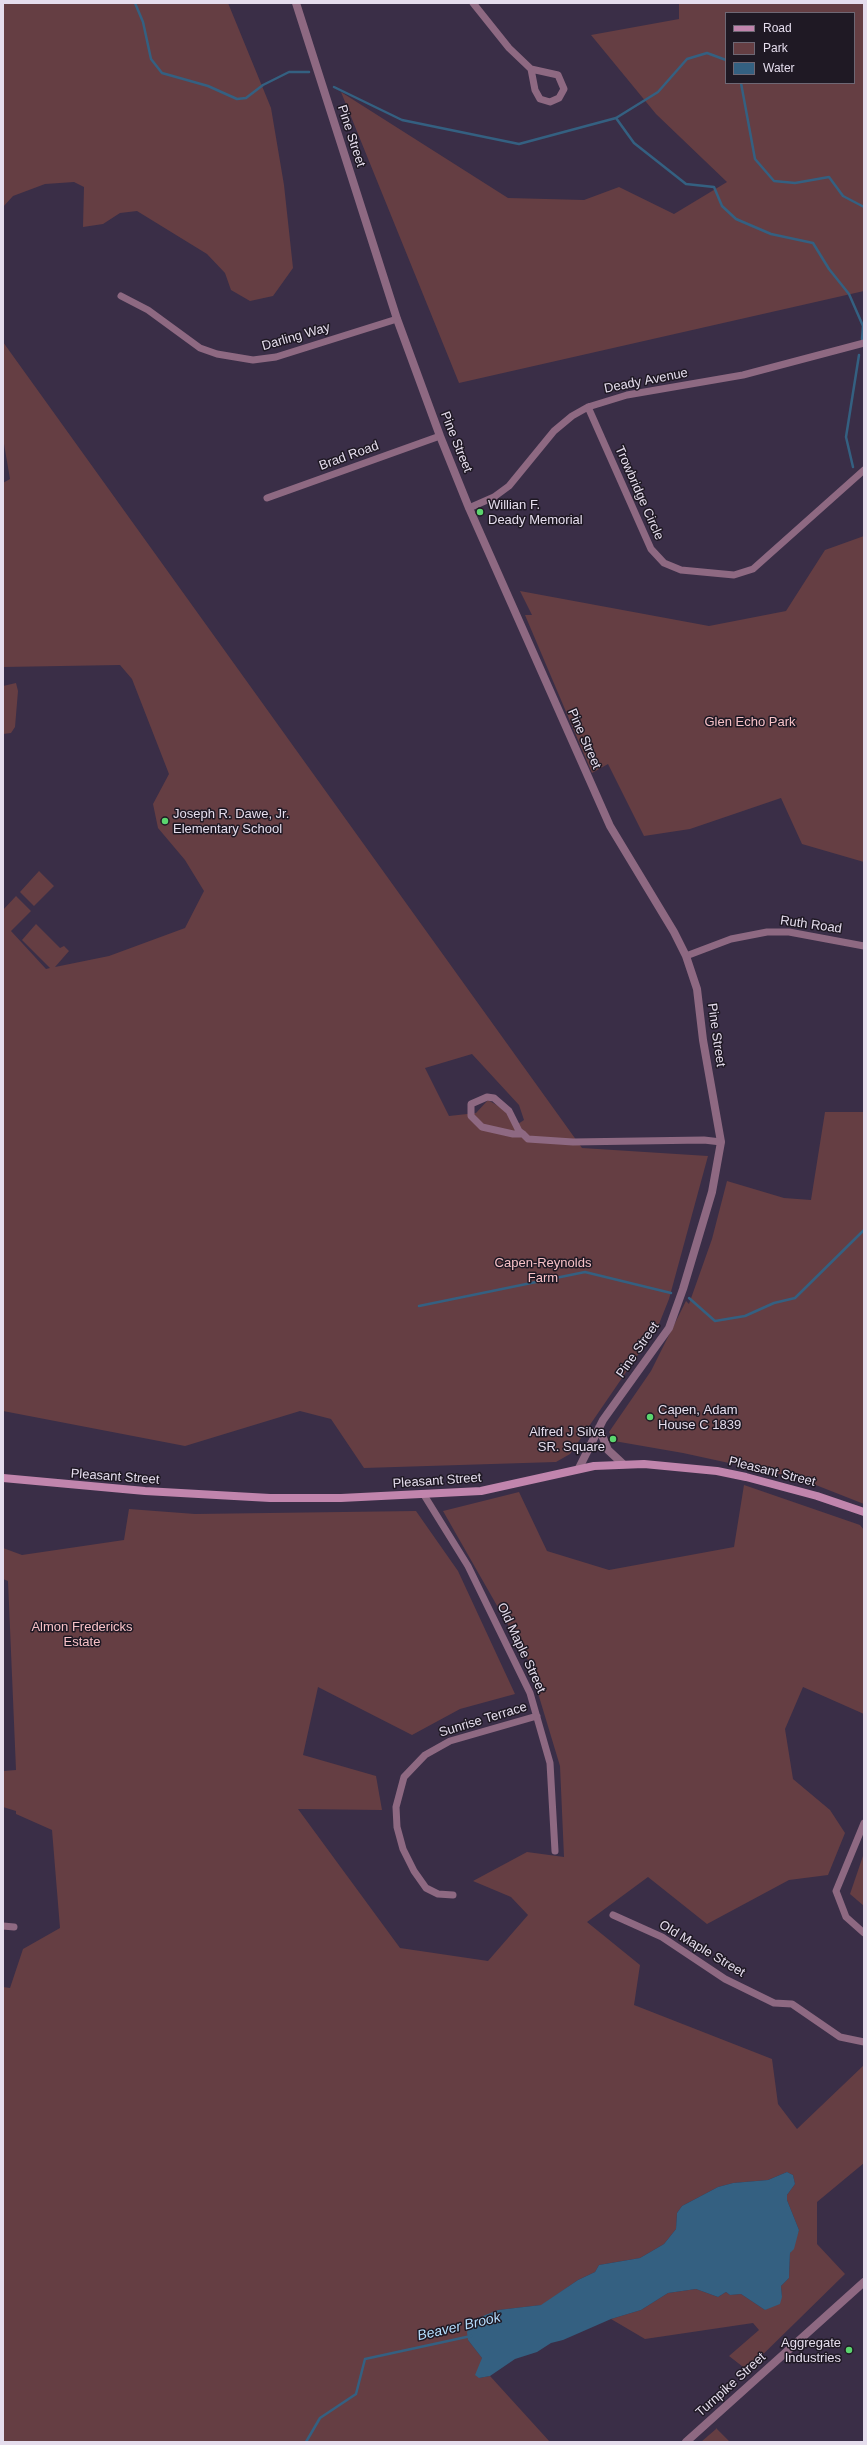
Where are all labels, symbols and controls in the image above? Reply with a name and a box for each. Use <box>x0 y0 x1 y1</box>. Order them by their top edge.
legend <box>725 12 855 84</box>
text: Road <box>763 21 792 35</box>
text: Park <box>763 41 788 55</box>
text: Water <box>763 61 795 75</box>
street label: Pine Street <box>334 103 368 169</box>
street label: Darling Way <box>260 320 332 354</box>
street label: Deady Avenue <box>603 365 689 397</box>
street label: Pine Street <box>437 409 475 475</box>
street label: Brad Road <box>317 438 381 474</box>
street label: Trowbridge Circle <box>611 444 667 542</box>
place label: Willian F. Deady Memorial <box>488 497 583 528</box>
marker: Willian F. Deady Memorial <box>475 507 485 517</box>
street label: Pine Street <box>564 706 604 772</box>
park label: Glen Echo Park <box>704 714 796 730</box>
place label: Joseph R. Dawe, Jr. Elementary School <box>173 806 289 837</box>
marker: Joseph R. Dawe, Jr. Elementary School <box>160 816 170 826</box>
street label: Ruth Road <box>779 913 843 937</box>
street label: Pine Street <box>704 1002 728 1068</box>
park label: Capen-Reynolds Farm <box>495 1255 591 1286</box>
street label: Pine Street <box>613 1319 663 1381</box>
place label: Capen, Adam House C 1839 <box>658 1402 741 1433</box>
marker: Capen, Adam House C 1839 <box>645 1412 655 1422</box>
place label: Alfred J Silva SR. Square <box>529 1424 605 1455</box>
marker: Alfred J Silva SR. Square <box>608 1434 618 1444</box>
street label: Pleasant Street <box>727 1454 817 1490</box>
street label: Pleasant Street <box>70 1466 160 1488</box>
street label: Pleasant Street <box>392 1470 482 1492</box>
street label: Old Maple Street <box>493 1601 549 1695</box>
park label: Almon Fredericks Estate <box>31 1619 133 1650</box>
street label: Sunrise Terrace <box>437 1699 529 1741</box>
street label: Old Maple Street <box>656 1917 748 1981</box>
water label: Beaver Brook <box>416 2309 502 2345</box>
place label: Aggregate Industries <box>781 2335 841 2366</box>
marker: Aggregate Industries <box>844 2345 854 2355</box>
street label: Turnpike Street <box>693 2350 769 2420</box>

